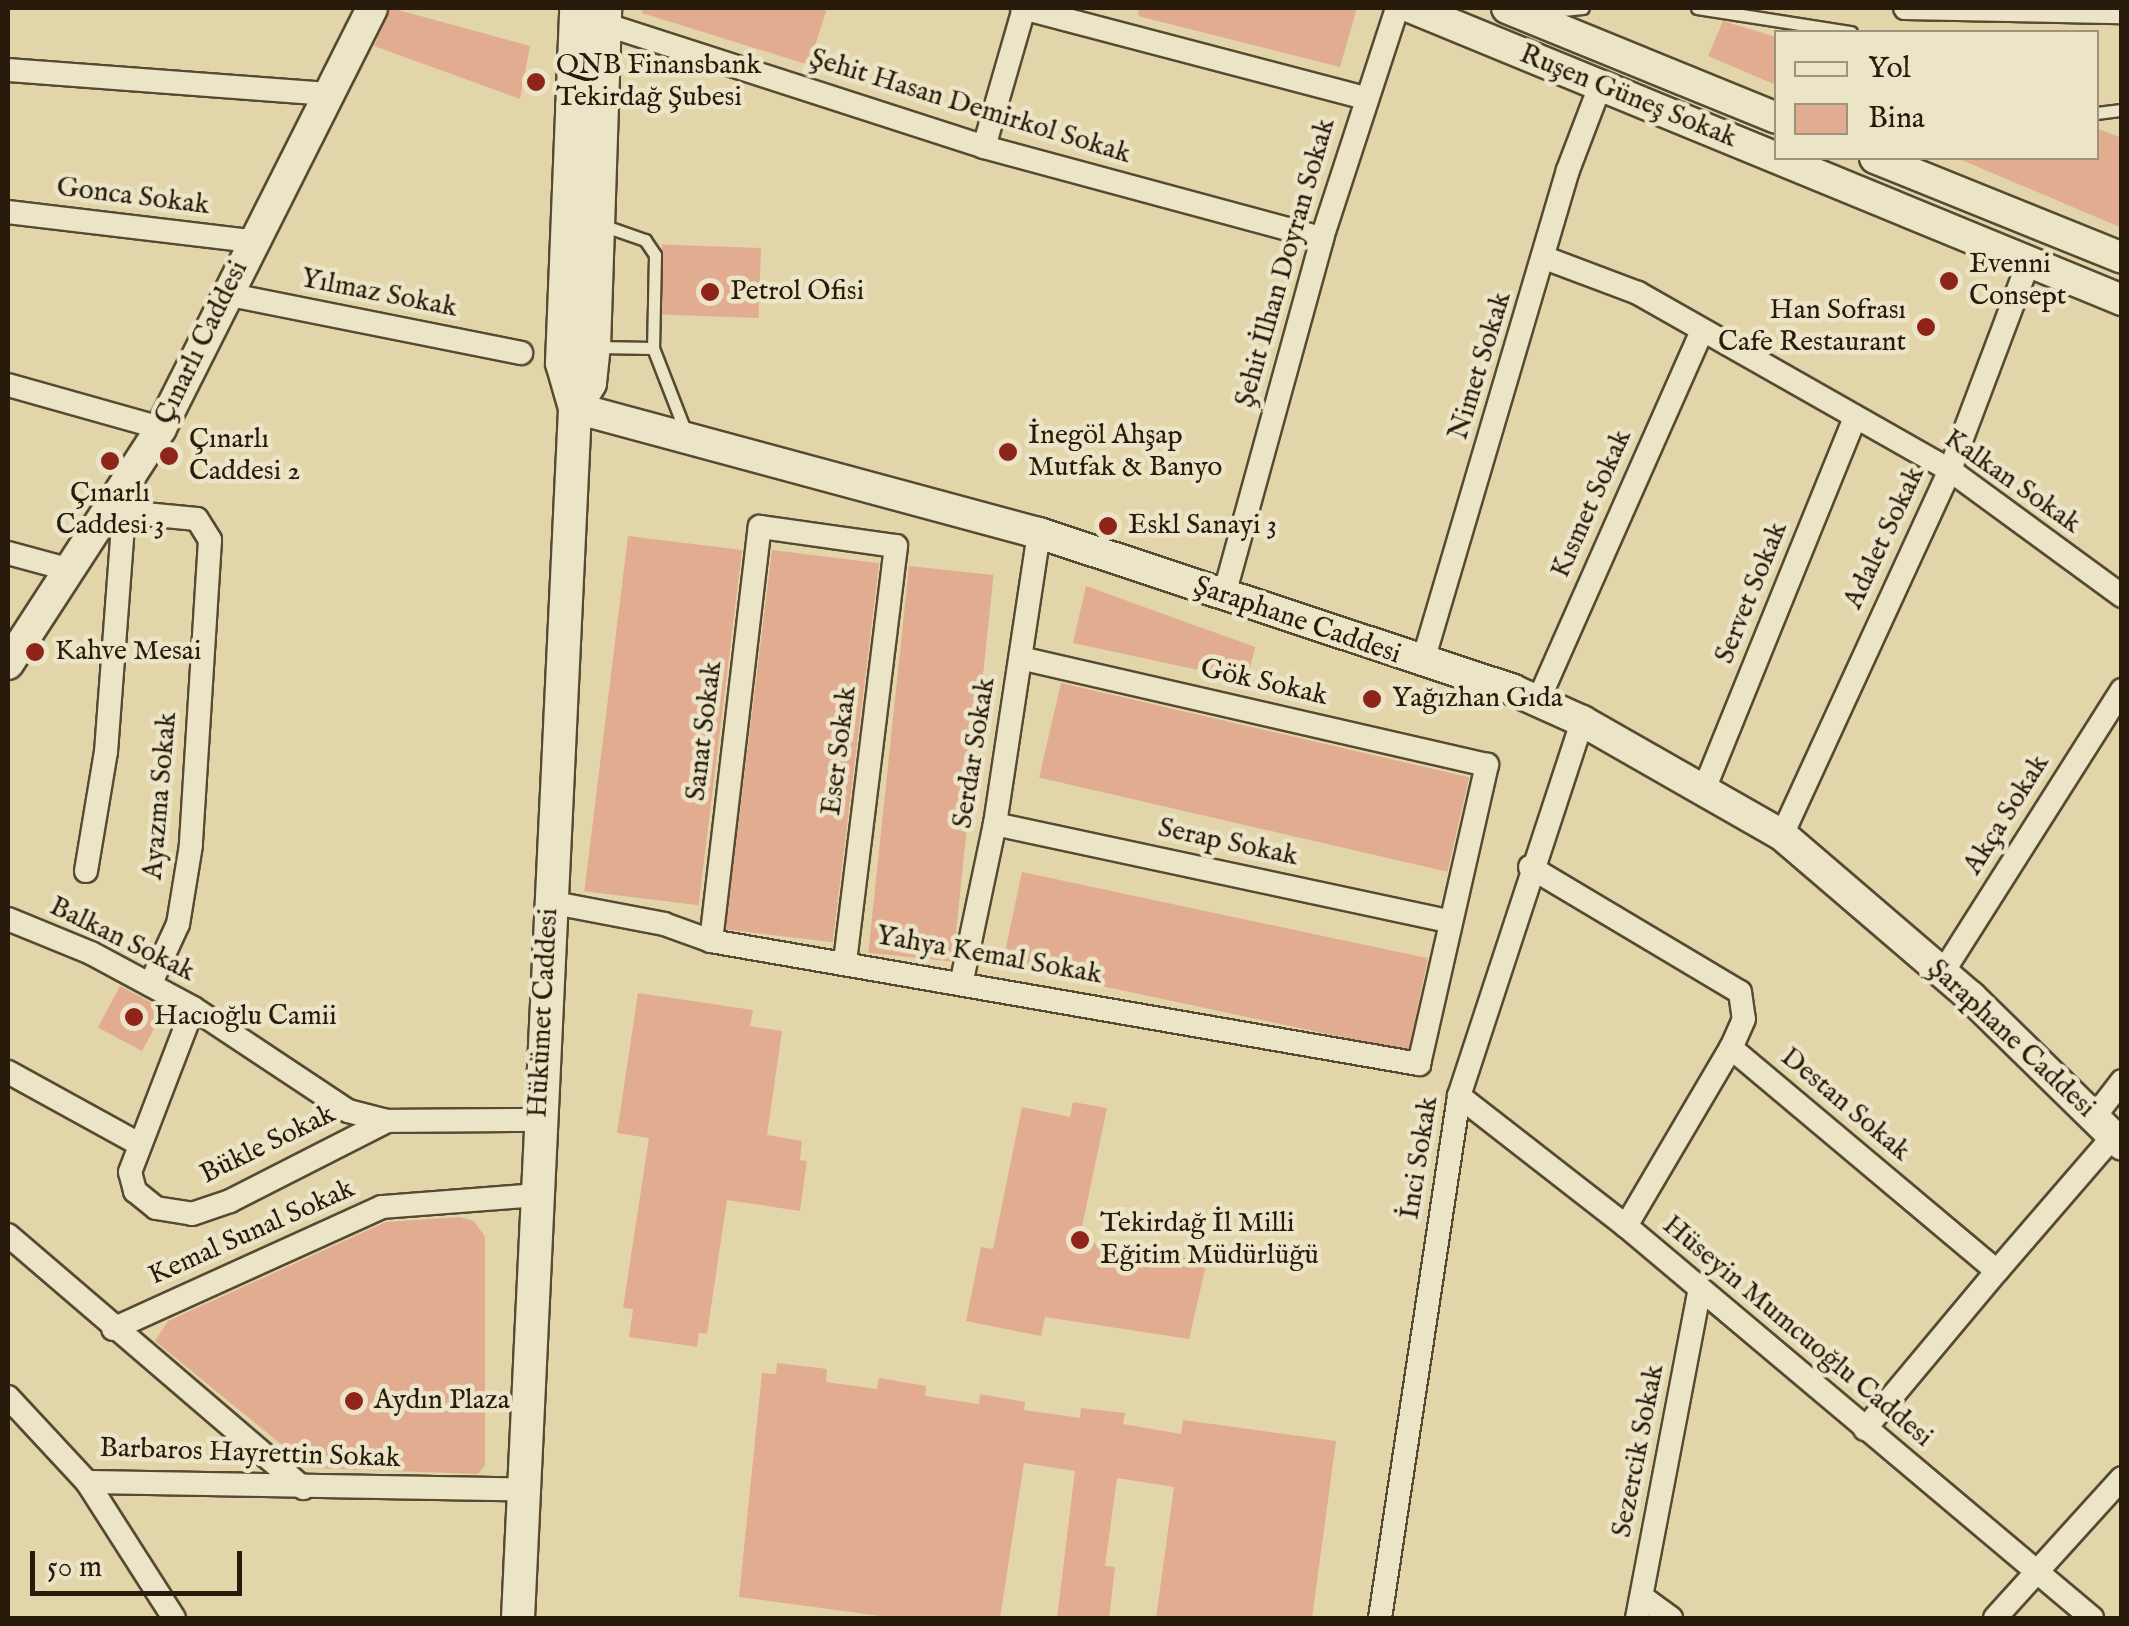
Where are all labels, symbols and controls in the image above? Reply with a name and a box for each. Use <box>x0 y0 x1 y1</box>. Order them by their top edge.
legend <box>1774 30 2099 160</box>
street label: Ruşen Güneş Sokak <box>1514 38 1742 156</box>
street label: Şehit Hasan Demirkol Sokak <box>805 42 1135 172</box>
place label: QNB Finansbank Tekirdağ Şubesi <box>556 49 761 115</box>
text: Yol <box>1868 50 1911 88</box>
marker: QNB Finansbank Tekirdağ Şubesi <box>525 71 547 93</box>
text: Bina <box>1868 100 1925 138</box>
street label: Şehit İlhan Doyran Sokak <box>1229 115 1343 411</box>
street label: Gonca Sokak <box>55 171 211 223</box>
place label: Evenni Consept <box>1969 248 2066 314</box>
street label: Çınarlı Caddesi <box>148 256 256 430</box>
street label: Yılmaz Sokak <box>298 262 460 326</box>
marker: Evenni Consept <box>1938 270 1960 292</box>
place label: Petrol Ofisi <box>730 275 864 309</box>
marker: Petrol Ofisi <box>699 281 721 303</box>
street label: Nimet Sokak <box>1443 288 1519 444</box>
place label: Han Sofrası Cafe Restaurant <box>1718 294 1906 360</box>
marker: Han Sofrası Cafe Restaurant <box>1915 316 1937 338</box>
place label: İnegöl Ahşap Mutfak & Banyo <box>1028 419 1222 485</box>
street label: Kalkan Sokak <box>1937 422 2087 542</box>
place label: Çınarlı Caddesi 2 <box>189 423 300 489</box>
street label: Kısmet Sokak <box>1544 425 1640 583</box>
marker: İnegöl Ahşap Mutfak & Banyo <box>997 441 1019 463</box>
marker: Çınarlı Caddesi 2 <box>158 445 180 467</box>
marker: Çınarlı Caddesi 3 <box>99 450 121 472</box>
street label: Adalet Sokak <box>1837 461 1933 615</box>
place label: Çınarlı Caddesi 3 <box>56 477 164 543</box>
place label: Eskl Sanayi 3 <box>1128 509 1277 543</box>
marker: Eskl Sanayi 3 <box>1097 515 1119 537</box>
street label: Servet Sokak <box>1708 517 1796 669</box>
street label: Şaraphane Caddesi <box>1189 570 1405 672</box>
place label: Kahve Mesai <box>55 635 201 669</box>
marker: Kahve Mesai <box>24 641 46 663</box>
street label: Gök Sokak <box>1197 652 1331 714</box>
street label: Sanat Sokak <box>680 659 730 803</box>
street label: Serdar Sokak <box>946 675 1004 831</box>
place label: Yağızhan Gıda <box>1392 682 1563 716</box>
street label: Eser Sokak <box>815 684 865 818</box>
marker: Yağızhan Gıda <box>1361 688 1383 710</box>
street label: Ayazma Sokak <box>137 711 185 881</box>
street label: Akça Sokak <box>1957 749 2057 881</box>
street label: Serap Sokak <box>1155 812 1301 874</box>
street label: Balkan Sokak <box>44 890 200 990</box>
street label: Hükümet Caddesi <box>522 907 566 1119</box>
street label: Yahya Kemal Sokak <box>873 920 1105 992</box>
street label: Şaraphane Caddesi <box>1920 953 2102 1125</box>
place label: Hacıoğlu Camii <box>154 1000 337 1034</box>
marker: Hacıoğlu Camii <box>123 1006 145 1028</box>
street label: Destan Sokak <box>1773 1041 1917 1169</box>
street label: İnci Sokak <box>1394 1094 1446 1222</box>
street label: Bükle Sokak <box>195 1098 341 1192</box>
street label: Kemal Sunal Sokak <box>144 1173 360 1293</box>
place label: Tekirdağ İl Milli Eğitim Müdürlüğü <box>1100 1207 1319 1273</box>
street label: Hüseyin Mumcuoğlu Caddesi <box>1655 1209 1939 1455</box>
marker: Tekirdağ İl Milli Eğitim Müdürlüğü <box>1069 1229 1091 1251</box>
street label: Sezercik Sokak <box>1606 1362 1672 1540</box>
place label: Aydın Plaza <box>374 1384 510 1418</box>
marker: Aydın Plaza <box>343 1390 365 1412</box>
street label: Barbaros Hayrettin Sokak <box>99 1432 401 1476</box>
scale bar <box>35 1531 248 1593</box>
text: 50 m <box>47 1549 102 1587</box>

